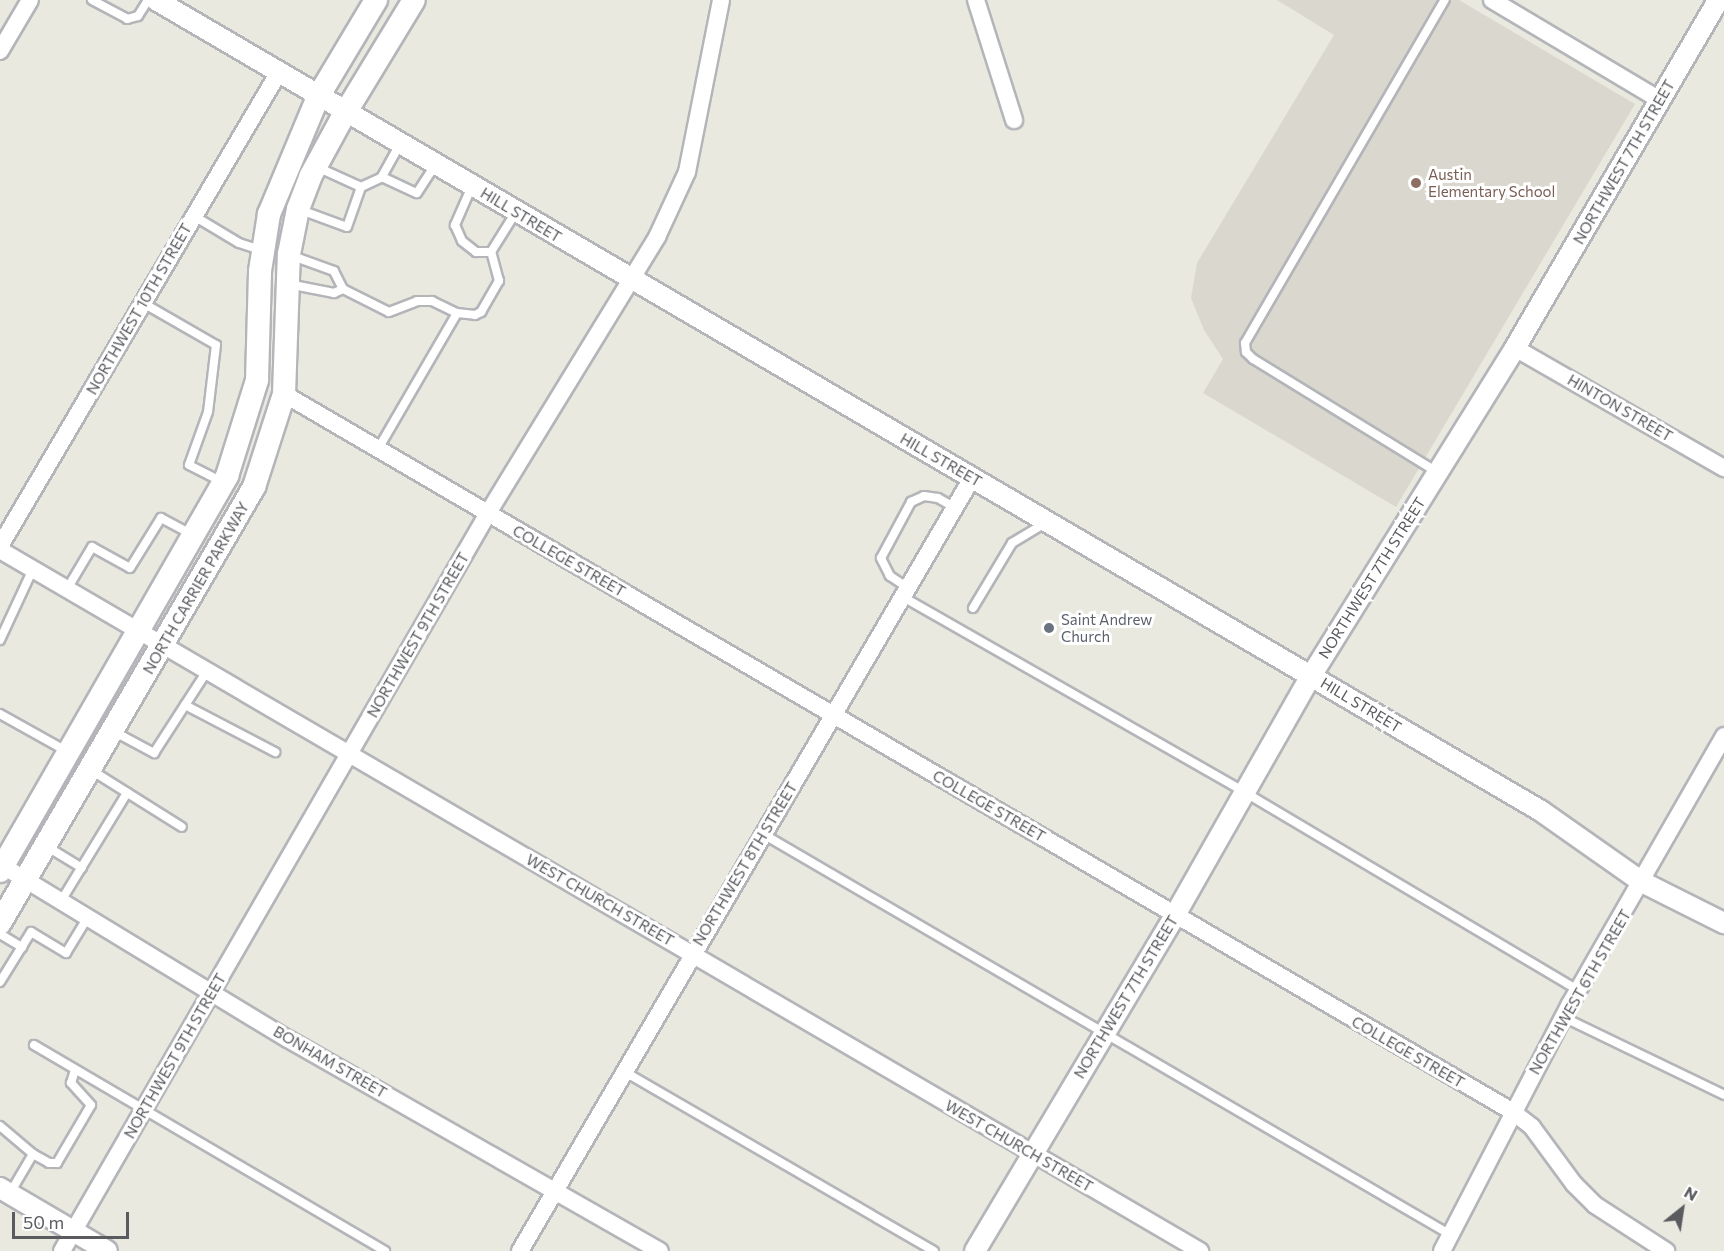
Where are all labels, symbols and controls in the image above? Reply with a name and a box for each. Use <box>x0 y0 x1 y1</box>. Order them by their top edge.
street label: NORTHWEST 7TH STREET <box>1570 77 1678 247</box>
place label: Austin Elementary School <box>1428 165 1555 200</box>
marker: Austin Elementary School <box>1409 176 1423 190</box>
street label: HILL STREET <box>477 184 565 246</box>
street label: NORTHWEST 10TH STREET <box>83 220 195 398</box>
street label: HINTON STREET <box>1564 371 1676 445</box>
street label: HILL STREET <box>897 429 985 491</box>
street label: NORTHWEST 7TH STREET <box>1315 494 1429 662</box>
street label: NORTH CARRIER PARKWAY <box>139 499 253 677</box>
street label: COLLEGE STREET <box>509 521 629 601</box>
street label: NORTHWEST 9TH STREET <box>363 549 473 721</box>
place label: Saint Andrew Church <box>1061 610 1152 645</box>
marker: Saint Andrew Church <box>1042 621 1056 635</box>
street label: HILL STREET <box>1317 674 1405 736</box>
street label: COLLEGE STREET <box>929 766 1049 846</box>
street label: NORTHWEST 8TH STREET <box>689 779 801 949</box>
street label: WEST CHURCH STREET <box>523 850 677 950</box>
street label: NORTHWEST 6TH STREET <box>1525 906 1635 1078</box>
street label: NORTHWEST 7TH STREET <box>1070 912 1182 1082</box>
street label: NORTHWEST 9TH STREET <box>120 970 230 1142</box>
street label: COLLEGE STREET <box>1348 1012 1468 1092</box>
street label: BONHAM STREET <box>270 1022 390 1102</box>
street label: WEST CHURCH STREET <box>942 1096 1096 1196</box>
north arrow <box>1652 1179 1712 1239</box>
text: N <box>1681 1182 1701 1204</box>
scale bar <box>15 1200 132 1238</box>
text: 50 m <box>23 1211 64 1233</box>

